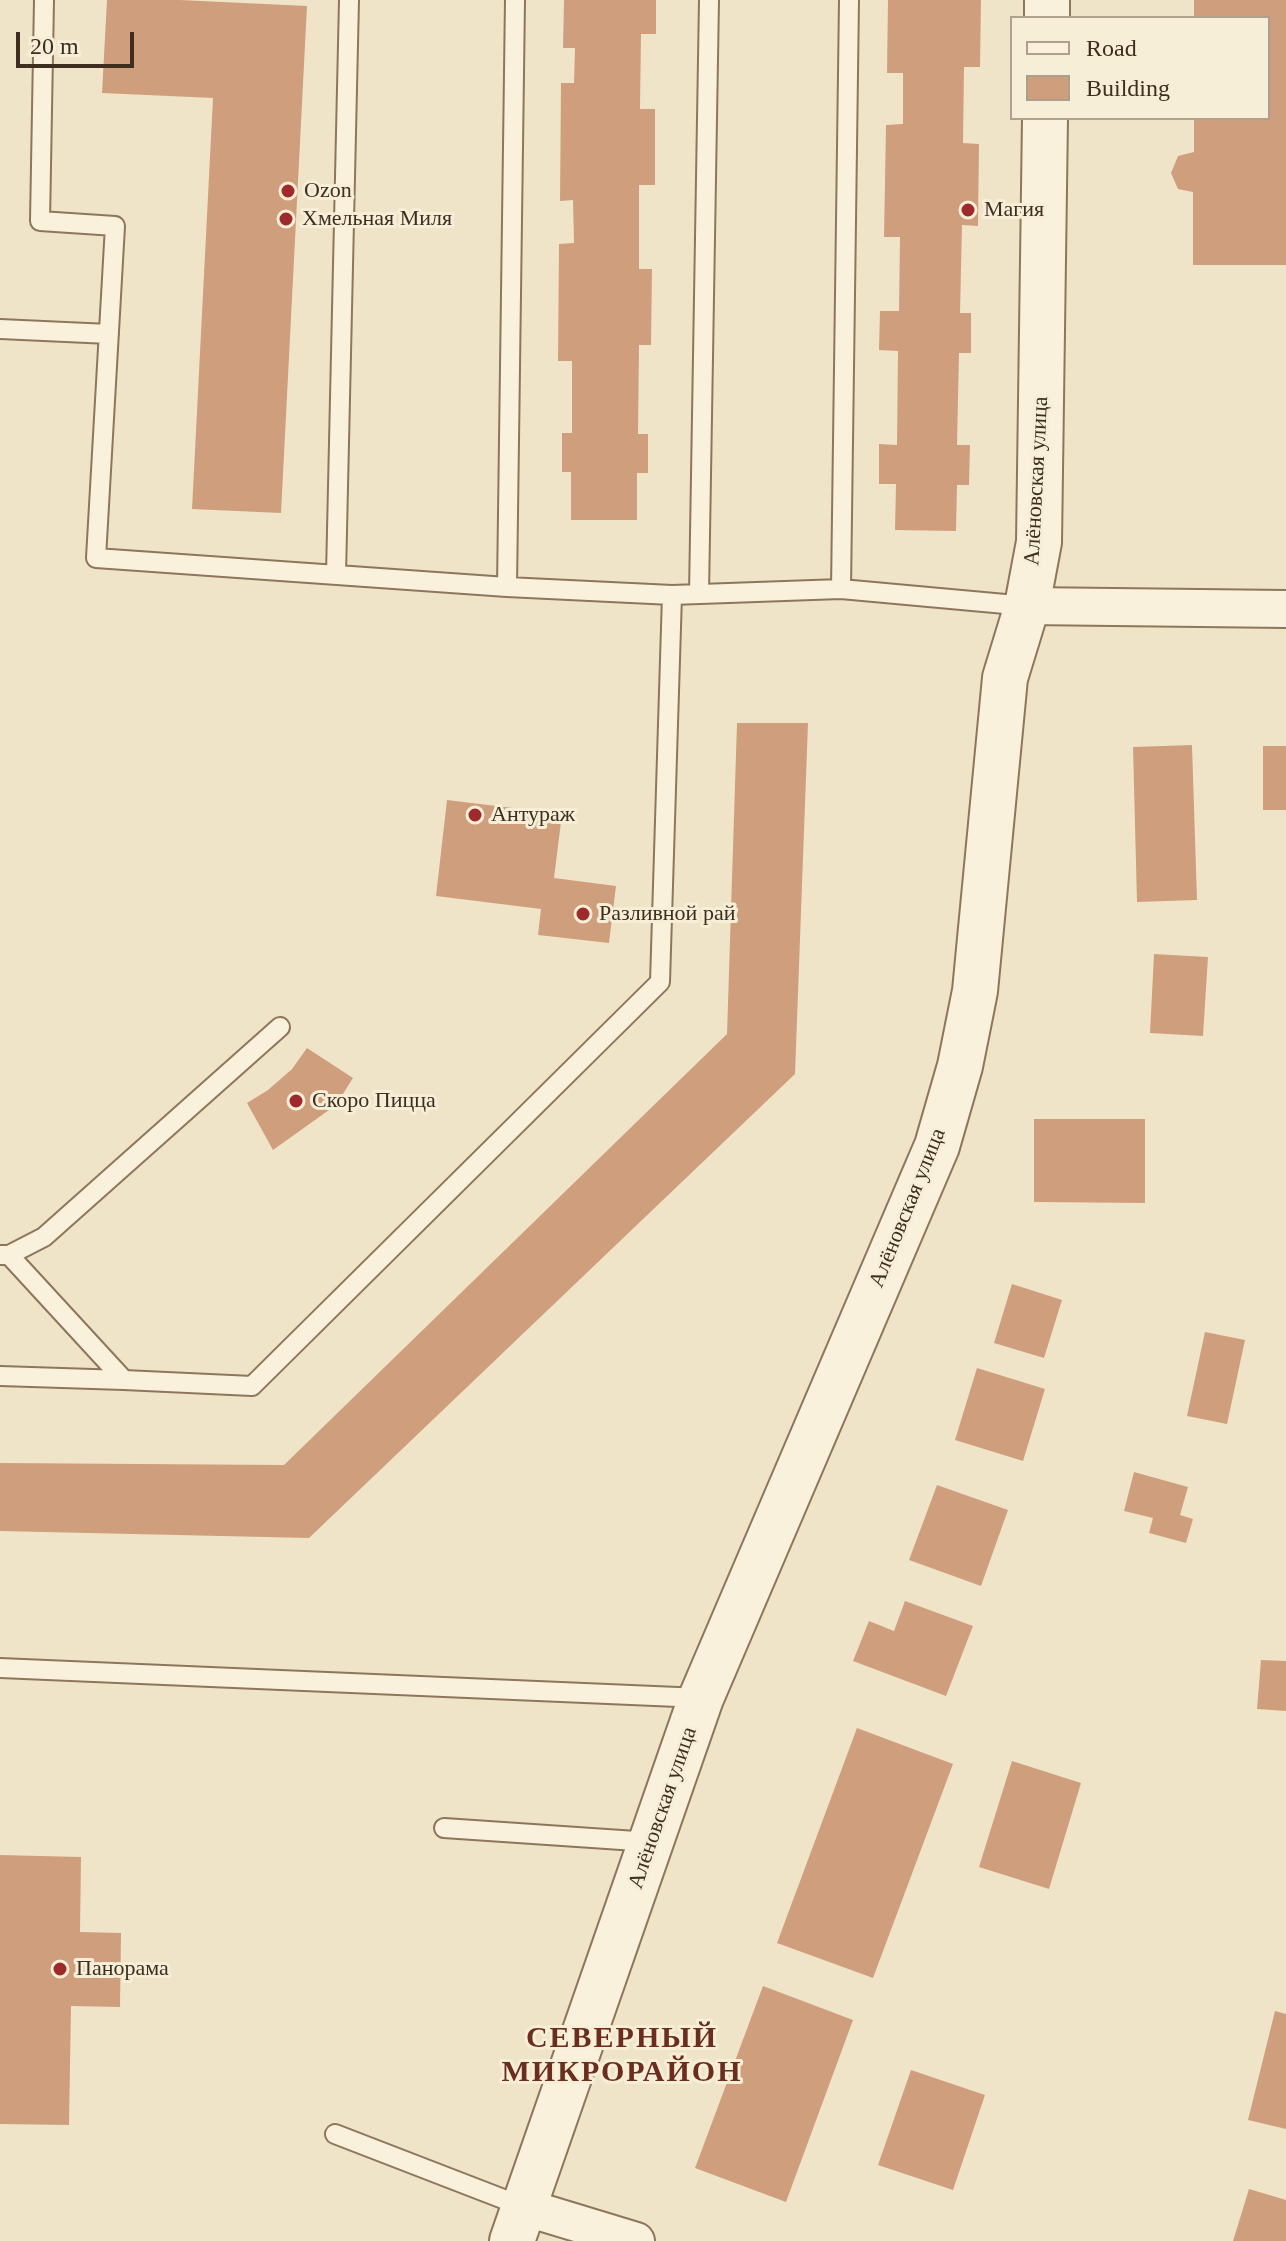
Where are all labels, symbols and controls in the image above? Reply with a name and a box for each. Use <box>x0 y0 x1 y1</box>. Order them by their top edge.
scale bar <box>20 16 138 66</box>
legend <box>1010 16 1270 120</box>
text: 20 m <box>30 33 79 59</box>
text: Road <box>1086 35 1137 61</box>
text: Building <box>1086 75 1170 101</box>
place label: Ozon <box>304 178 352 204</box>
marker: Ozon <box>279 182 297 200</box>
place label: Магия <box>984 197 1044 223</box>
marker: Магия <box>959 201 977 219</box>
place label: Хмельная Миля <box>302 206 452 232</box>
marker: Хмельная Миля <box>277 210 295 228</box>
street label: Алёновская улица <box>1019 396 1055 566</box>
place label: Антураж <box>491 802 575 828</box>
marker: Антураж <box>466 806 484 824</box>
place label: Разливной рай <box>599 901 735 927</box>
marker: Разливной рай <box>574 905 592 923</box>
place label: Скоро Пицца <box>312 1088 436 1114</box>
marker: Скоро Пицца <box>287 1092 305 1110</box>
street label: Алёновская улица <box>864 1124 952 1292</box>
street label: Алёновская улица <box>623 1724 703 1892</box>
place label: Панорама <box>76 1956 169 1982</box>
marker: Панорама <box>51 1960 69 1978</box>
district label: СЕВЕРНЫЙ МИКРОРАЙОН <box>501 2021 743 2092</box>

